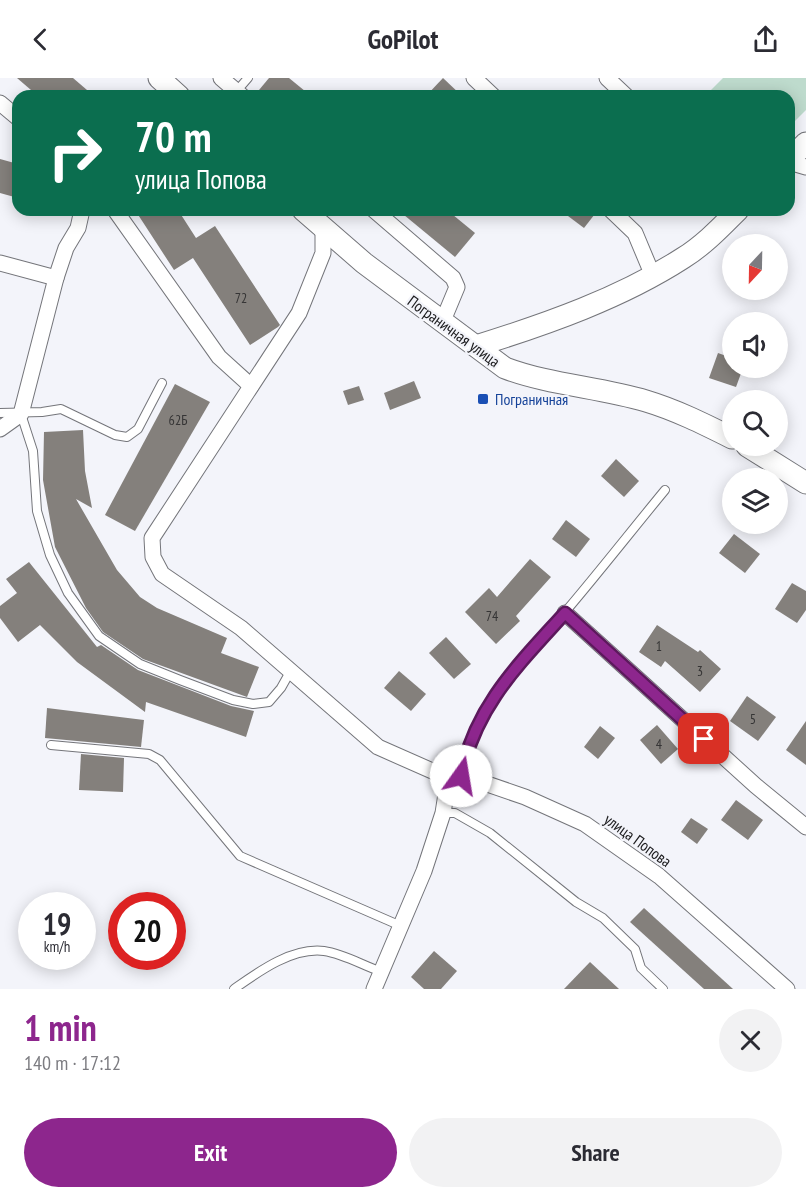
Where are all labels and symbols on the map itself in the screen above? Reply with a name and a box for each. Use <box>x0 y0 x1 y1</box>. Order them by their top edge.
north arrow <box>722 234 788 300</box>
house number: 72 <box>235 289 247 307</box>
street label: Пограничная улица <box>404 291 504 371</box>
place label: Пограничная <box>495 389 568 409</box>
marker: Пограничная <box>476 392 490 406</box>
house number: 62Б <box>169 411 187 429</box>
house number: 74 <box>486 607 499 625</box>
house number: 1 <box>656 637 662 655</box>
house number: 3 <box>697 662 703 680</box>
house number: 5 <box>750 710 756 728</box>
pin <box>678 713 729 764</box>
house number: 4 <box>656 735 663 753</box>
position arrow <box>429 744 493 808</box>
street label: улица Попова <box>600 809 676 871</box>
speed limit sign: 20 <box>108 892 186 970</box>

